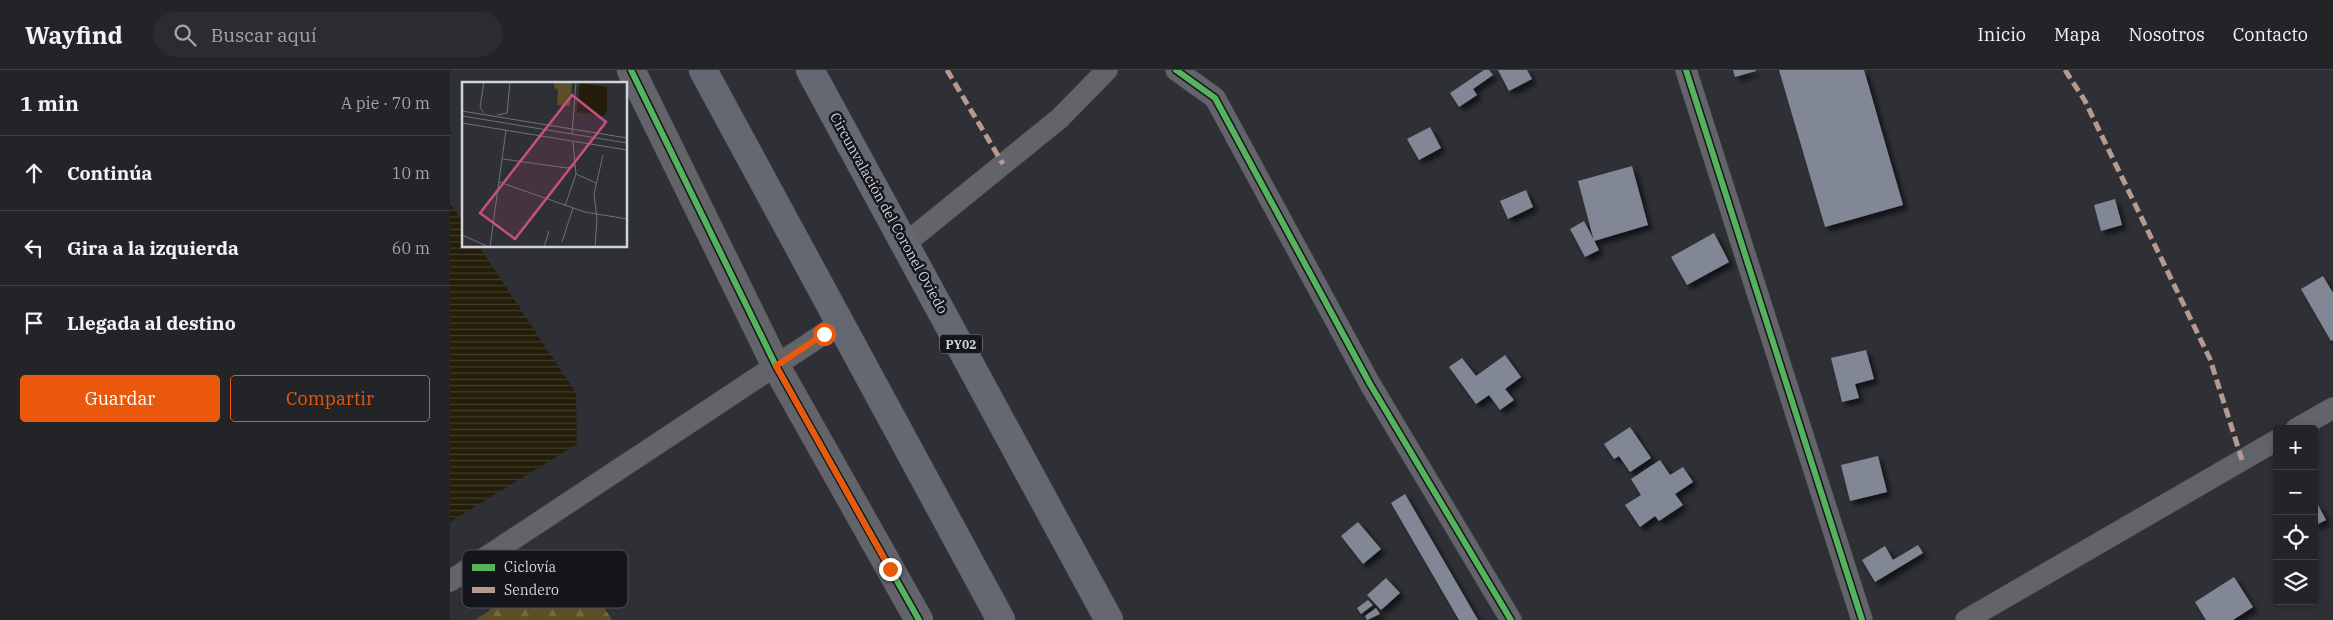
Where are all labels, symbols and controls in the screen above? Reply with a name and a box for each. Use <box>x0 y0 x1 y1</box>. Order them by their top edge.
search box <box>153 12 503 57</box>
text: Wayfind <box>25 19 123 51</box>
icon: search <box>171 21 199 49</box>
text: Buscar aquí <box>211 23 317 47</box>
text: Inicio <box>1978 23 2026 46</box>
text: Mapa <box>2054 23 2101 46</box>
text: Nosotros <box>2129 23 2205 46</box>
text: Contacto <box>2233 23 2308 46</box>
inset map <box>462 82 628 248</box>
text: 1 min <box>20 89 79 117</box>
text: A pie · 70 m <box>341 93 430 113</box>
street label: Circunvalación del Coronel Oviedo <box>826 109 952 317</box>
icon: ahead <box>20 159 48 187</box>
text: Continúa <box>67 161 152 185</box>
text: 10 m <box>392 163 430 183</box>
icon: left <box>20 234 48 262</box>
text: Gira a la izquierda <box>67 236 239 260</box>
text: 60 m <box>392 238 430 258</box>
icon: arrive <box>20 309 48 337</box>
text: Llegada al destino <box>67 311 236 335</box>
route start <box>813 323 836 346</box>
road number: PY02 <box>940 334 982 354</box>
button: Guardar <box>20 375 220 422</box>
button: Compartir <box>230 375 430 422</box>
map controls <box>2273 425 2318 605</box>
button: + <box>2273 425 2318 470</box>
button: − <box>2273 470 2318 515</box>
button: locate <box>2273 515 2318 560</box>
legend <box>462 550 628 608</box>
text: Ciclovía <box>504 558 557 576</box>
route end <box>879 558 902 581</box>
button: layers <box>2273 560 2318 605</box>
text: Sendero <box>504 581 559 599</box>

